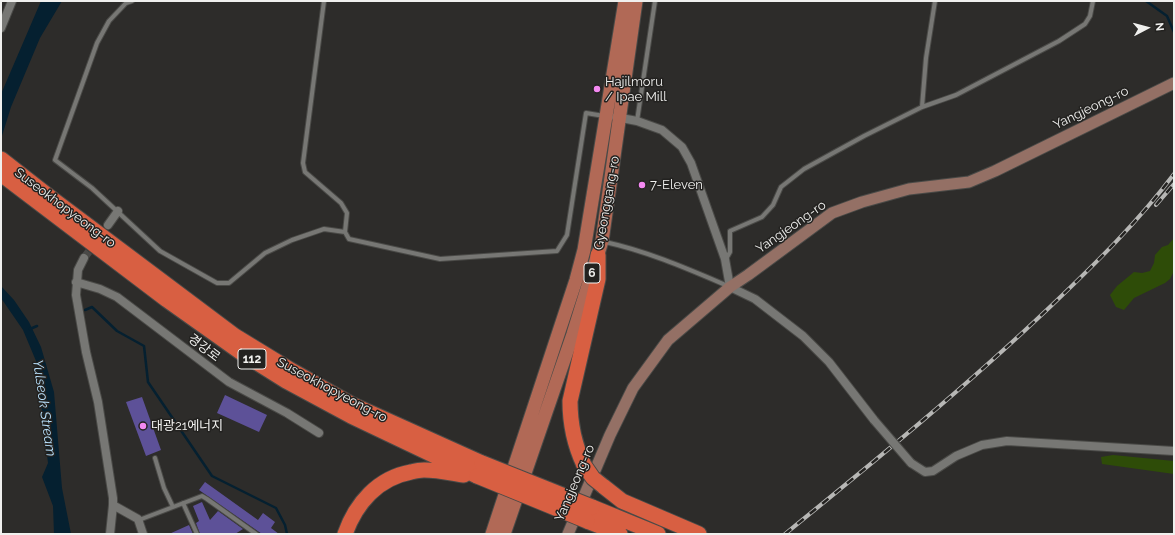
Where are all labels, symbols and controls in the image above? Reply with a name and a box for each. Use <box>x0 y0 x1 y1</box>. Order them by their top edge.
north arrow <box>1127 8 1167 48</box>
text: N <box>1153 22 1166 32</box>
place label: Hajilmoru / Ipae Mill <box>605 74 667 105</box>
street label: Yangjeong-ro <box>1051 83 1131 133</box>
marker: Hajilmoru / Ipae Mill <box>592 84 602 94</box>
street label: Gyeonggang-ro <box>591 155 623 251</box>
street label: Suseokhopyeong-ro <box>11 165 119 251</box>
place label: 7-Eleven <box>650 177 703 193</box>
marker: 7-Eleven <box>637 180 647 190</box>
street label: Yangjeong-ro <box>753 197 829 257</box>
road number: 6 <box>584 263 600 283</box>
street label: 경강로 <box>185 331 223 365</box>
road number: 112 <box>238 349 266 369</box>
street label: Suseokhopyeong-ro <box>274 354 390 426</box>
water label: Yulseok Stream <box>29 358 59 458</box>
place label: 대광21에너지 <box>151 418 223 434</box>
marker: 대광21에너지 <box>138 421 148 431</box>
street label: Yangjeong-ro <box>552 442 598 524</box>

